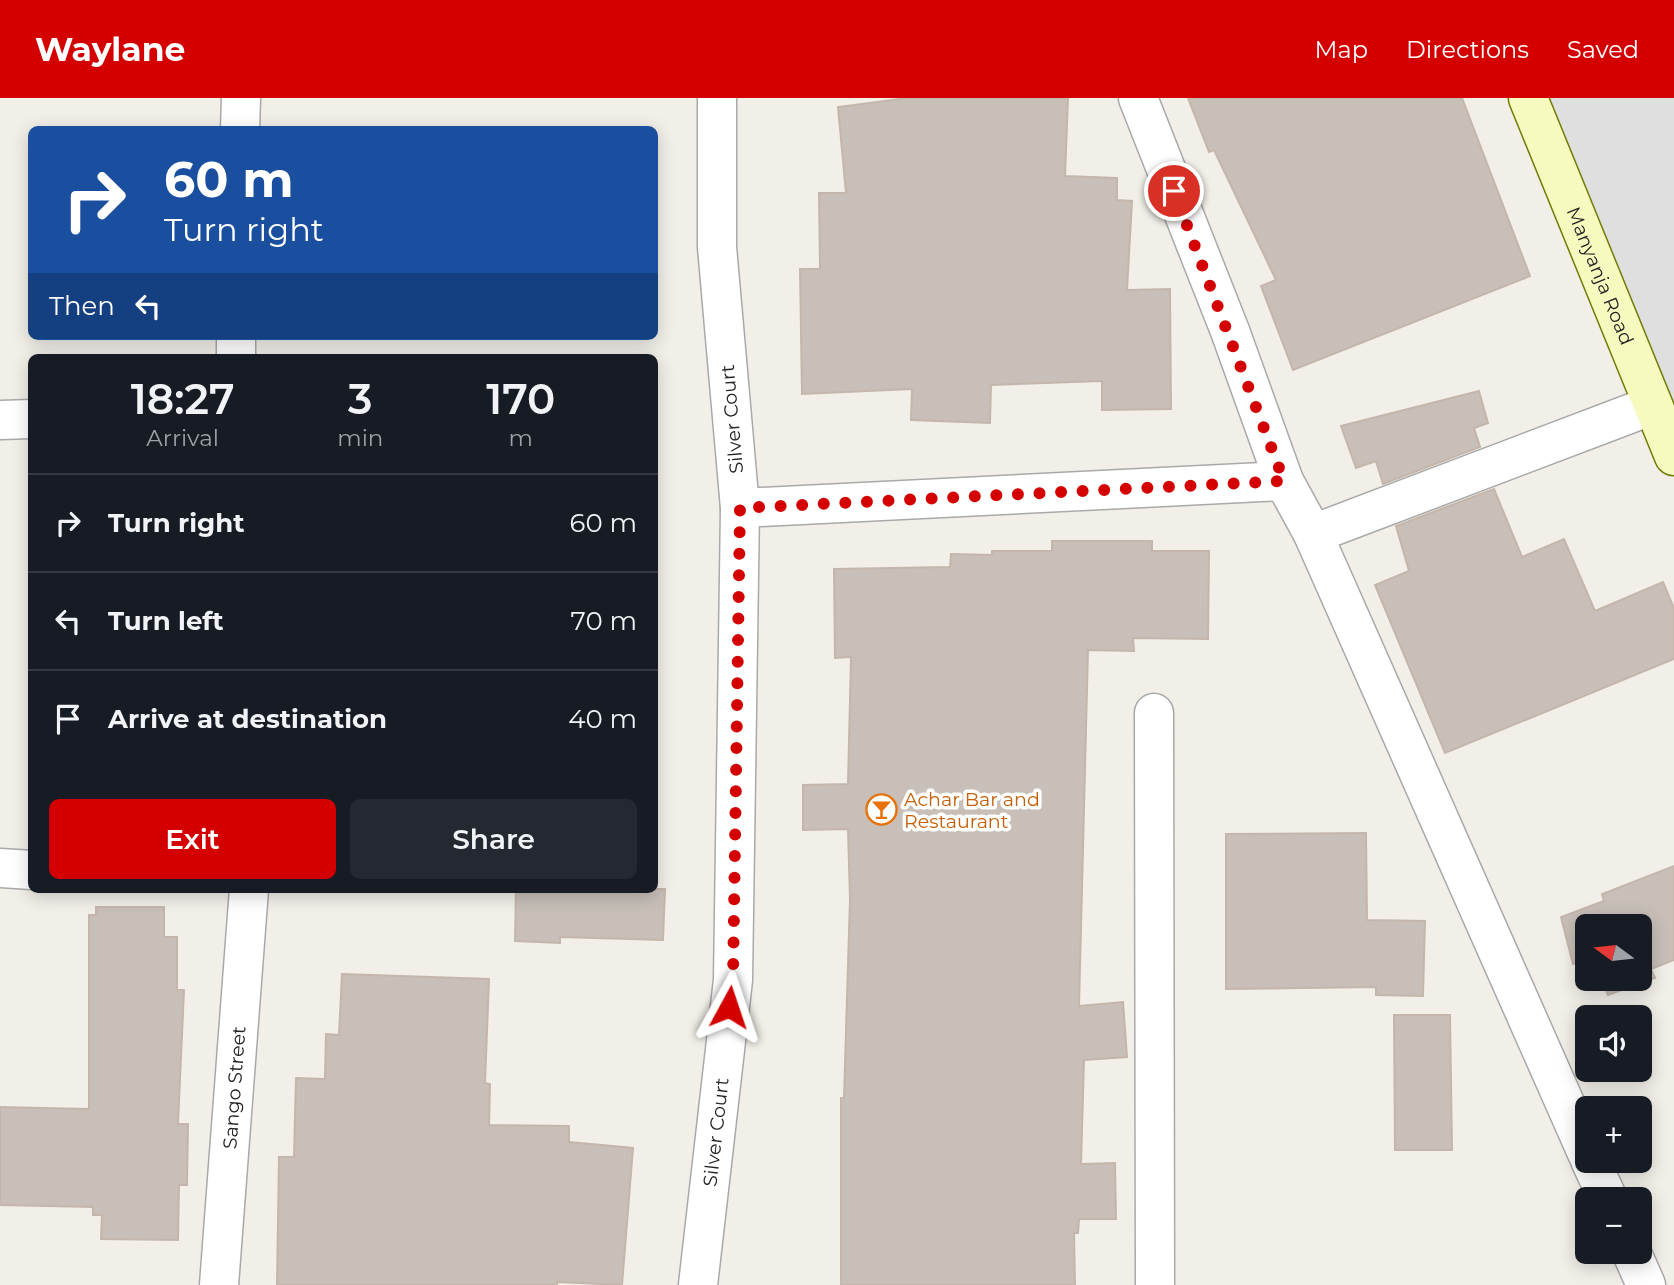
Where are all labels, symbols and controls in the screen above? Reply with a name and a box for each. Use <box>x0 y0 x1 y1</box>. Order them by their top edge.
text: Waylane <box>35 29 185 69</box>
text: Map <box>1315 35 1368 64</box>
text: Directions <box>1406 35 1529 64</box>
text: Saved <box>1567 35 1639 64</box>
text: 60 m <box>164 150 294 209</box>
icon: right <box>49 154 140 245</box>
pin <box>1144 161 1204 221</box>
icon: arrive <box>1155 172 1193 210</box>
street label: Manyanja Road <box>1562 203 1639 348</box>
text: Turn right <box>164 210 324 249</box>
icon: left <box>129 287 167 325</box>
text: Then <box>49 290 115 322</box>
street label: Silver Court <box>716 363 748 474</box>
text: 18:27 <box>131 373 234 425</box>
text: 3 <box>348 373 373 425</box>
text: 170 <box>486 373 555 425</box>
text: Arrival <box>146 424 219 452</box>
text: min <box>337 424 383 452</box>
text: m <box>508 424 533 452</box>
icon: right <box>49 504 87 542</box>
text: Turn right <box>108 507 244 539</box>
text: 60 m <box>570 507 637 539</box>
icon: left <box>49 602 87 640</box>
text: Turn left <box>108 605 224 637</box>
text: 70 m <box>571 605 637 637</box>
icon: arrive <box>49 700 87 738</box>
text: Arrive at destination <box>108 703 387 735</box>
text: 40 m <box>568 703 637 735</box>
place label: Achar Bar and Restaurant <box>904 788 1040 833</box>
bar icon: Achar Bar and Restaurant <box>864 793 898 827</box>
button: Exit <box>49 799 336 879</box>
button: Share <box>350 799 637 879</box>
north arrow <box>1575 914 1652 990</box>
map controls <box>1575 914 1652 1264</box>
position arrow <box>692 970 766 1044</box>
button: sound <box>1575 1005 1652 1082</box>
street label: Sango Street <box>218 1025 250 1150</box>
street label: Silver Court <box>698 1076 733 1188</box>
button: + <box>1575 1096 1652 1173</box>
button: − <box>1575 1187 1652 1264</box>

